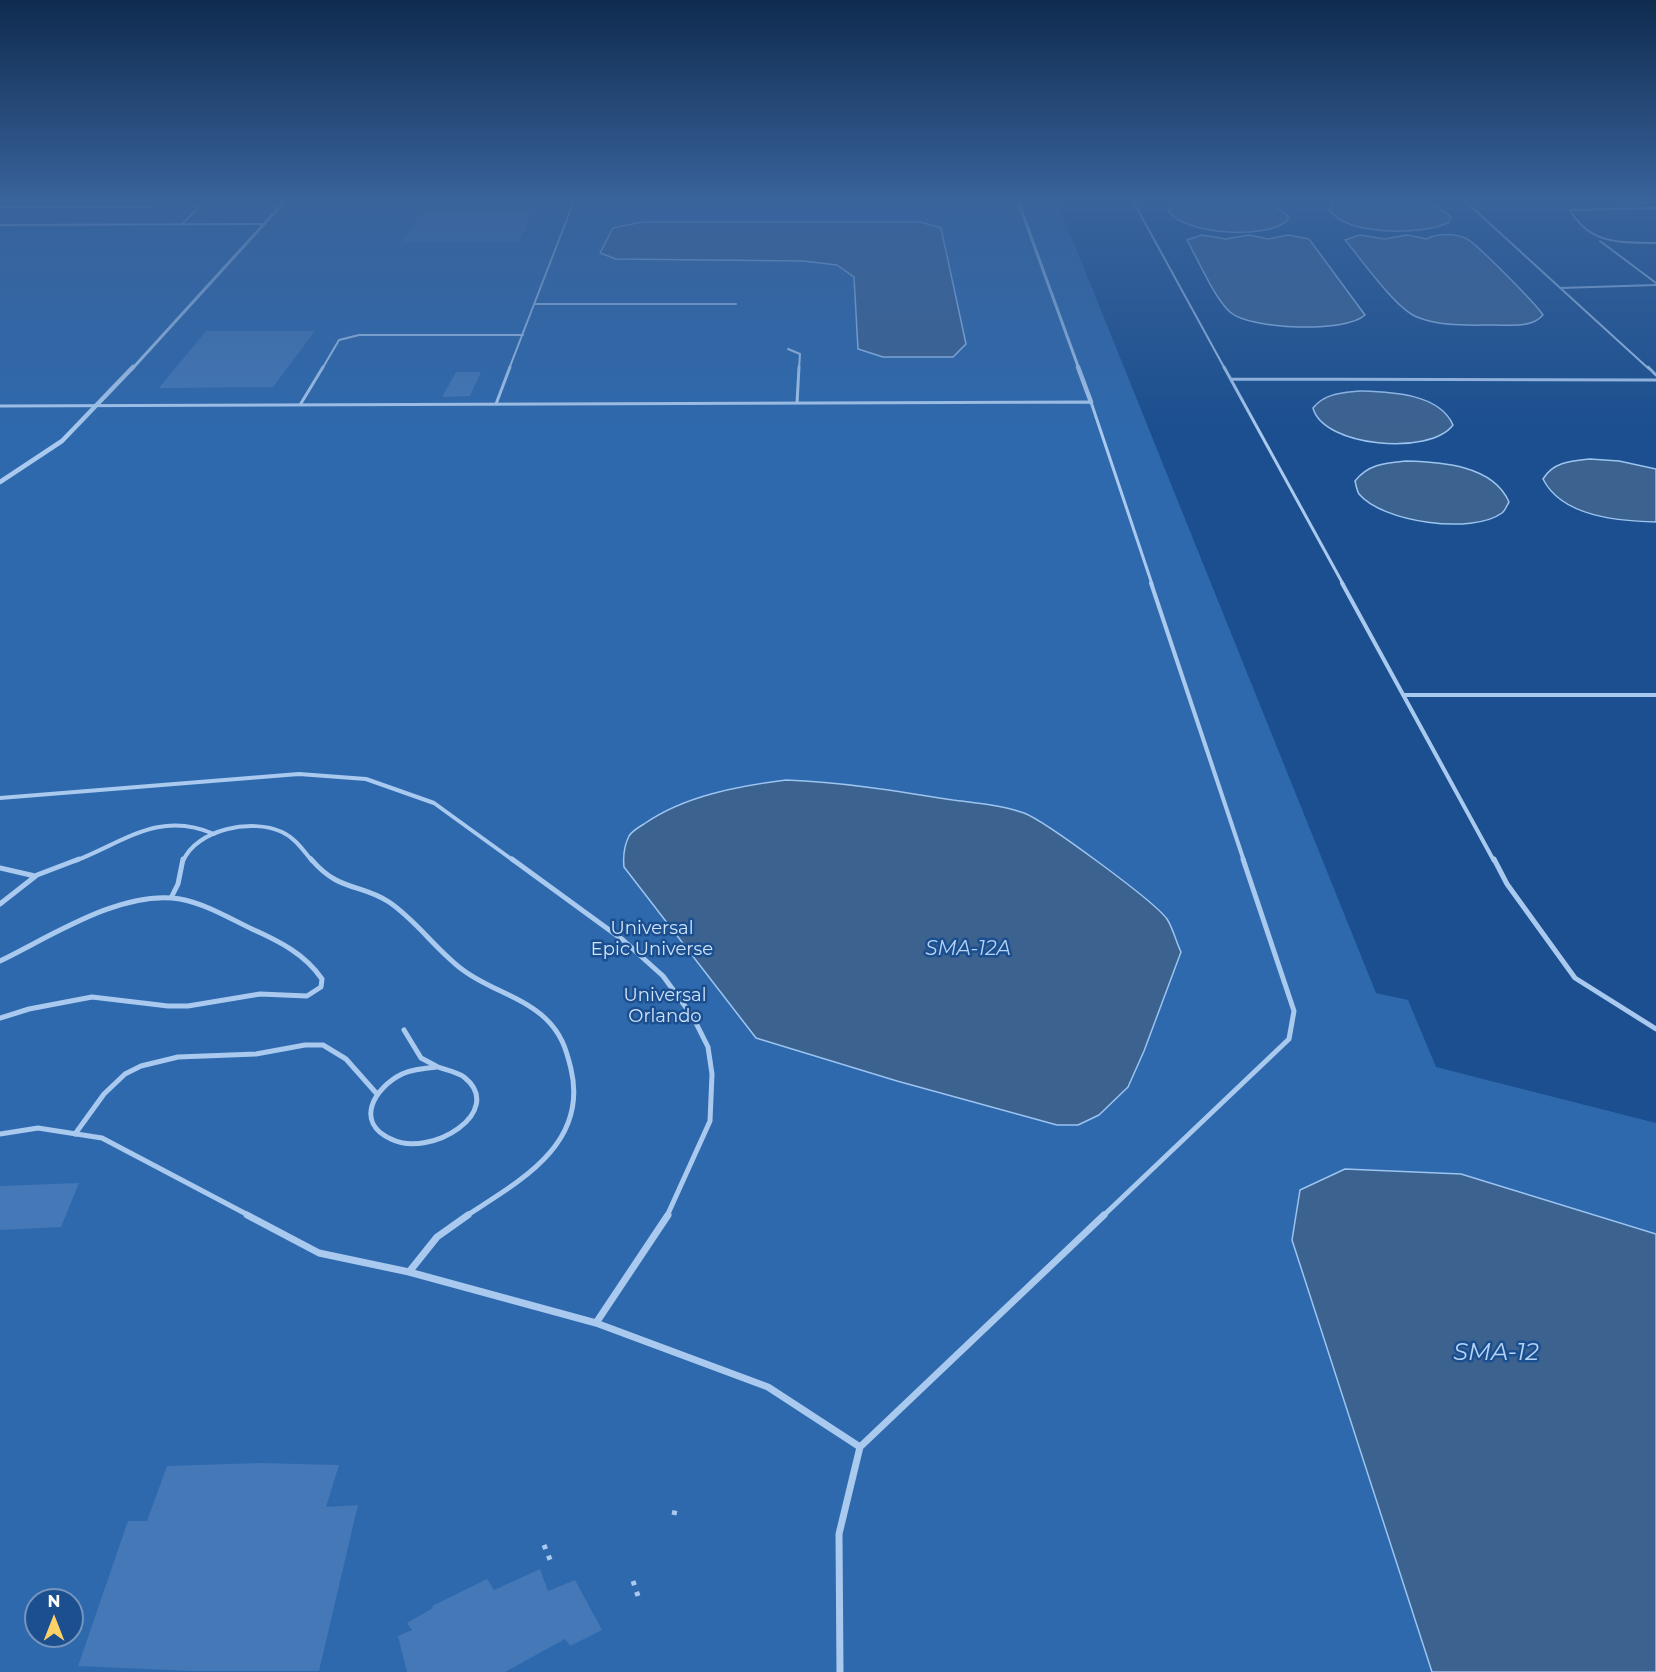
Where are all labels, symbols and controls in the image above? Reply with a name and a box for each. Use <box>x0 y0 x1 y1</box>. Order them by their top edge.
park label: Universal Epic Universe <box>591 918 713 960</box>
water label: SMA-12A <box>925 937 1011 961</box>
park label: Universal Orlando <box>623 985 707 1028</box>
water label: SMA-12 <box>1453 1339 1539 1367</box>
north arrow <box>24 1588 84 1648</box>
text: N <box>48 1592 60 1611</box>

